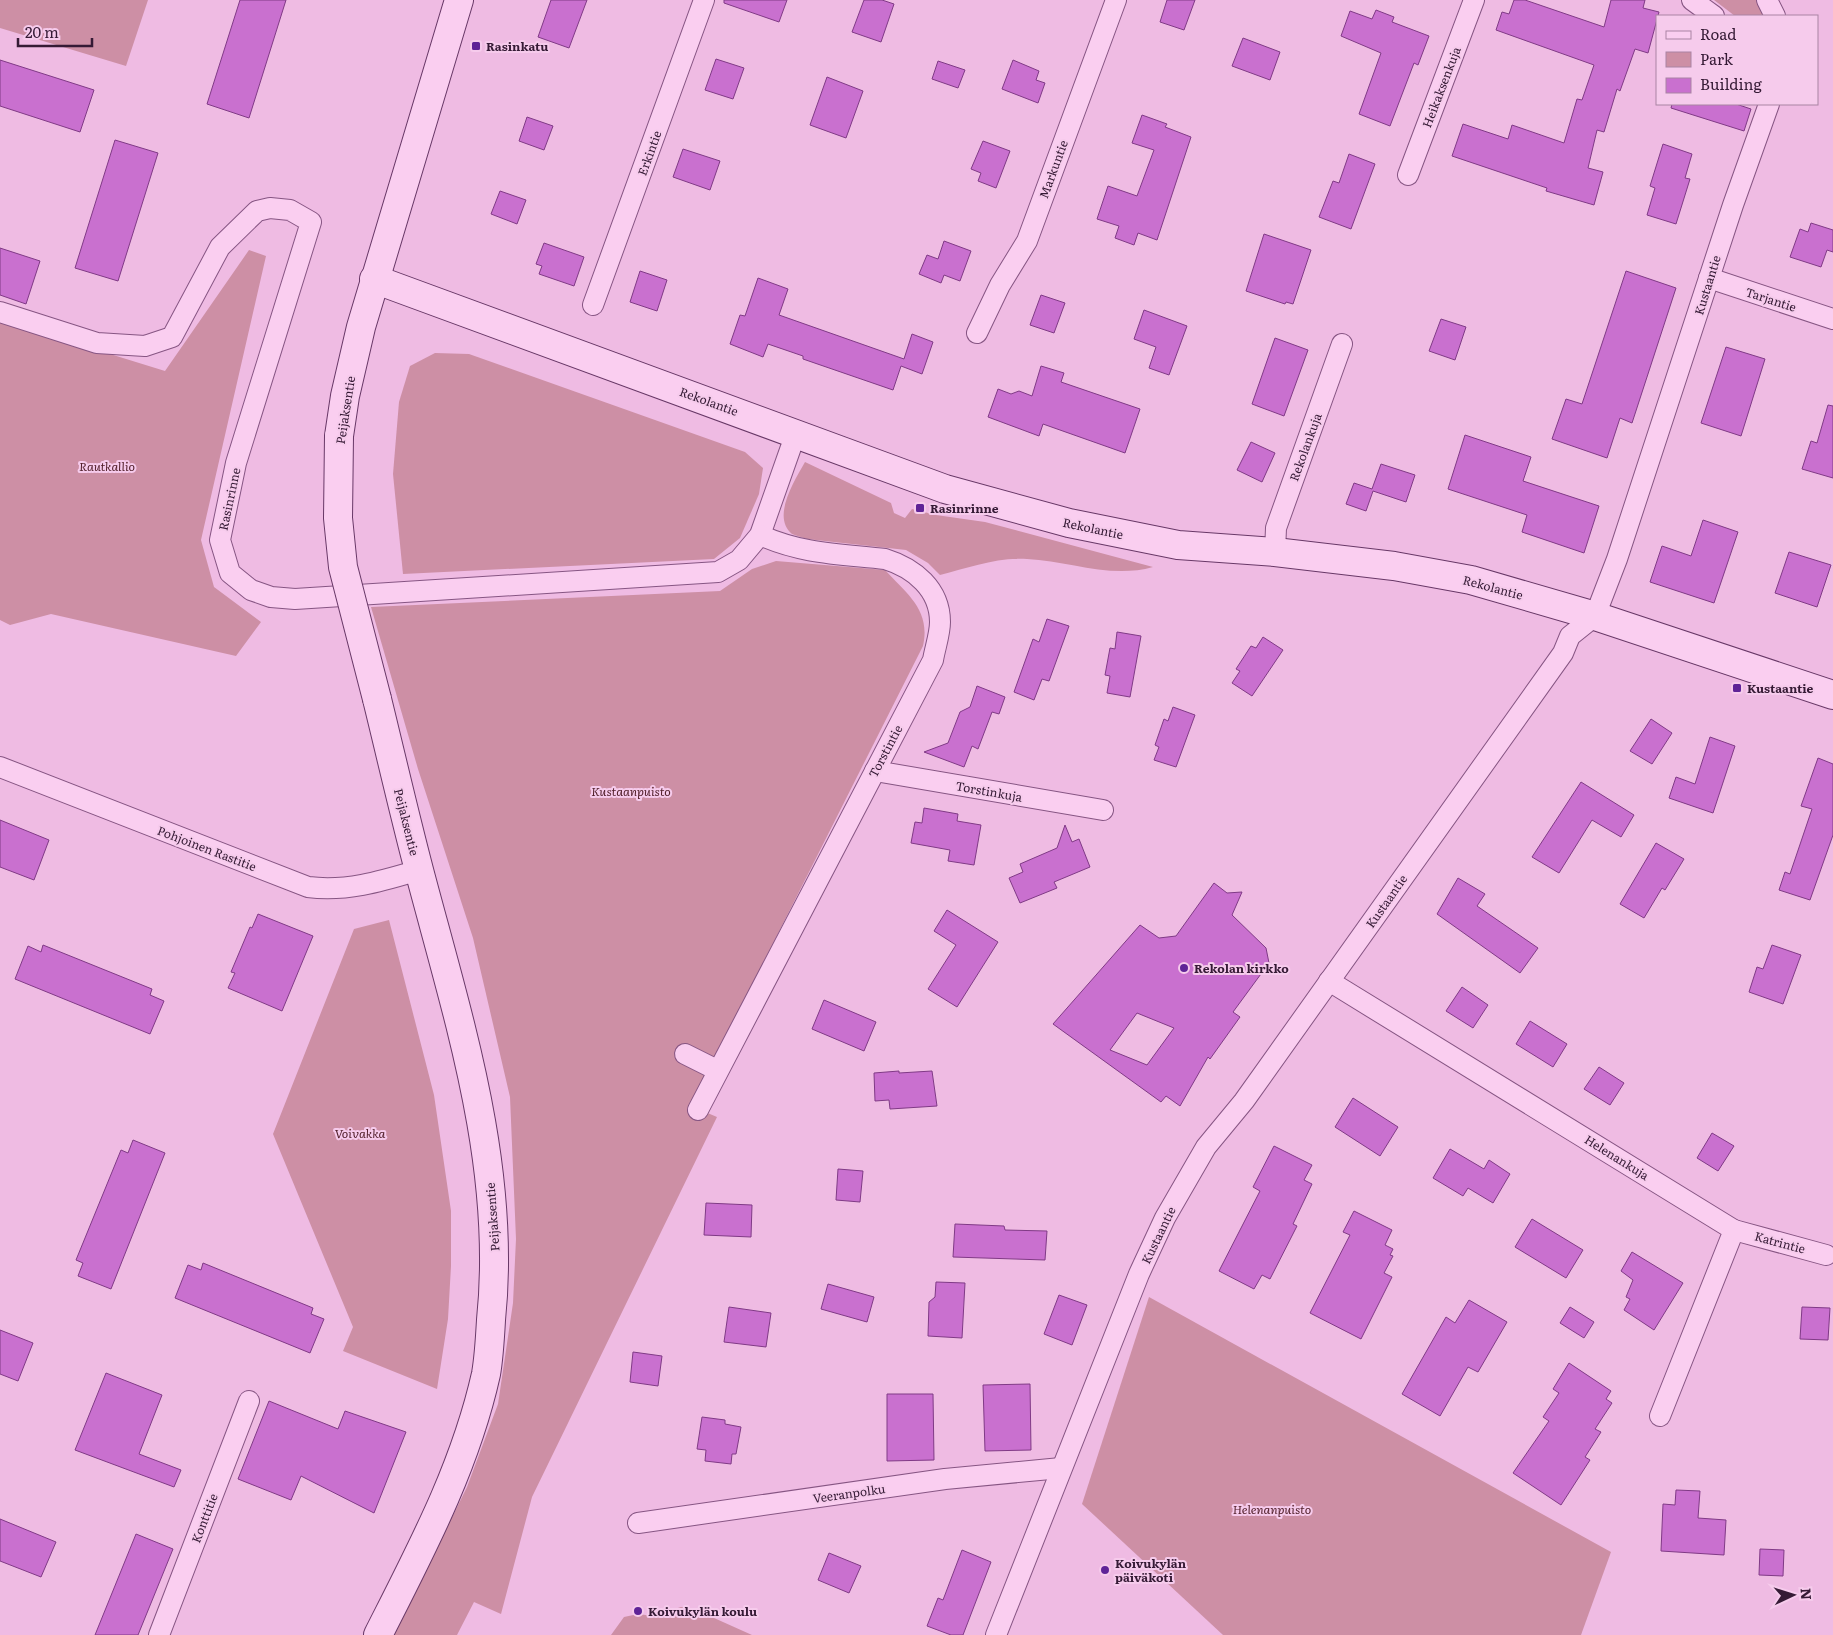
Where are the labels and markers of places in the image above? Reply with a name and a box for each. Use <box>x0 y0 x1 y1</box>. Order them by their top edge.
place label: Rasinkatu <box>486 37 548 55</box>
marker: Rasinkatu <box>470 40 482 52</box>
place label: Rasinrinne <box>930 499 999 517</box>
marker: Rasinrinne <box>914 502 926 514</box>
place label: Kustaantie <box>1747 679 1814 697</box>
marker: Kustaantie <box>1731 682 1743 694</box>
place label: Rekolan kirkko <box>1194 959 1289 977</box>
marker: Rekolan kirkko <box>1178 962 1190 974</box>
place label: Koivukylän päiväkoti <box>1115 1554 1187 1586</box>
marker: Koivukylän päiväkoti <box>1099 1564 1111 1576</box>
place label: Koivukylän koulu <box>648 1602 757 1620</box>
marker: Koivukylän koulu <box>632 1605 644 1617</box>

